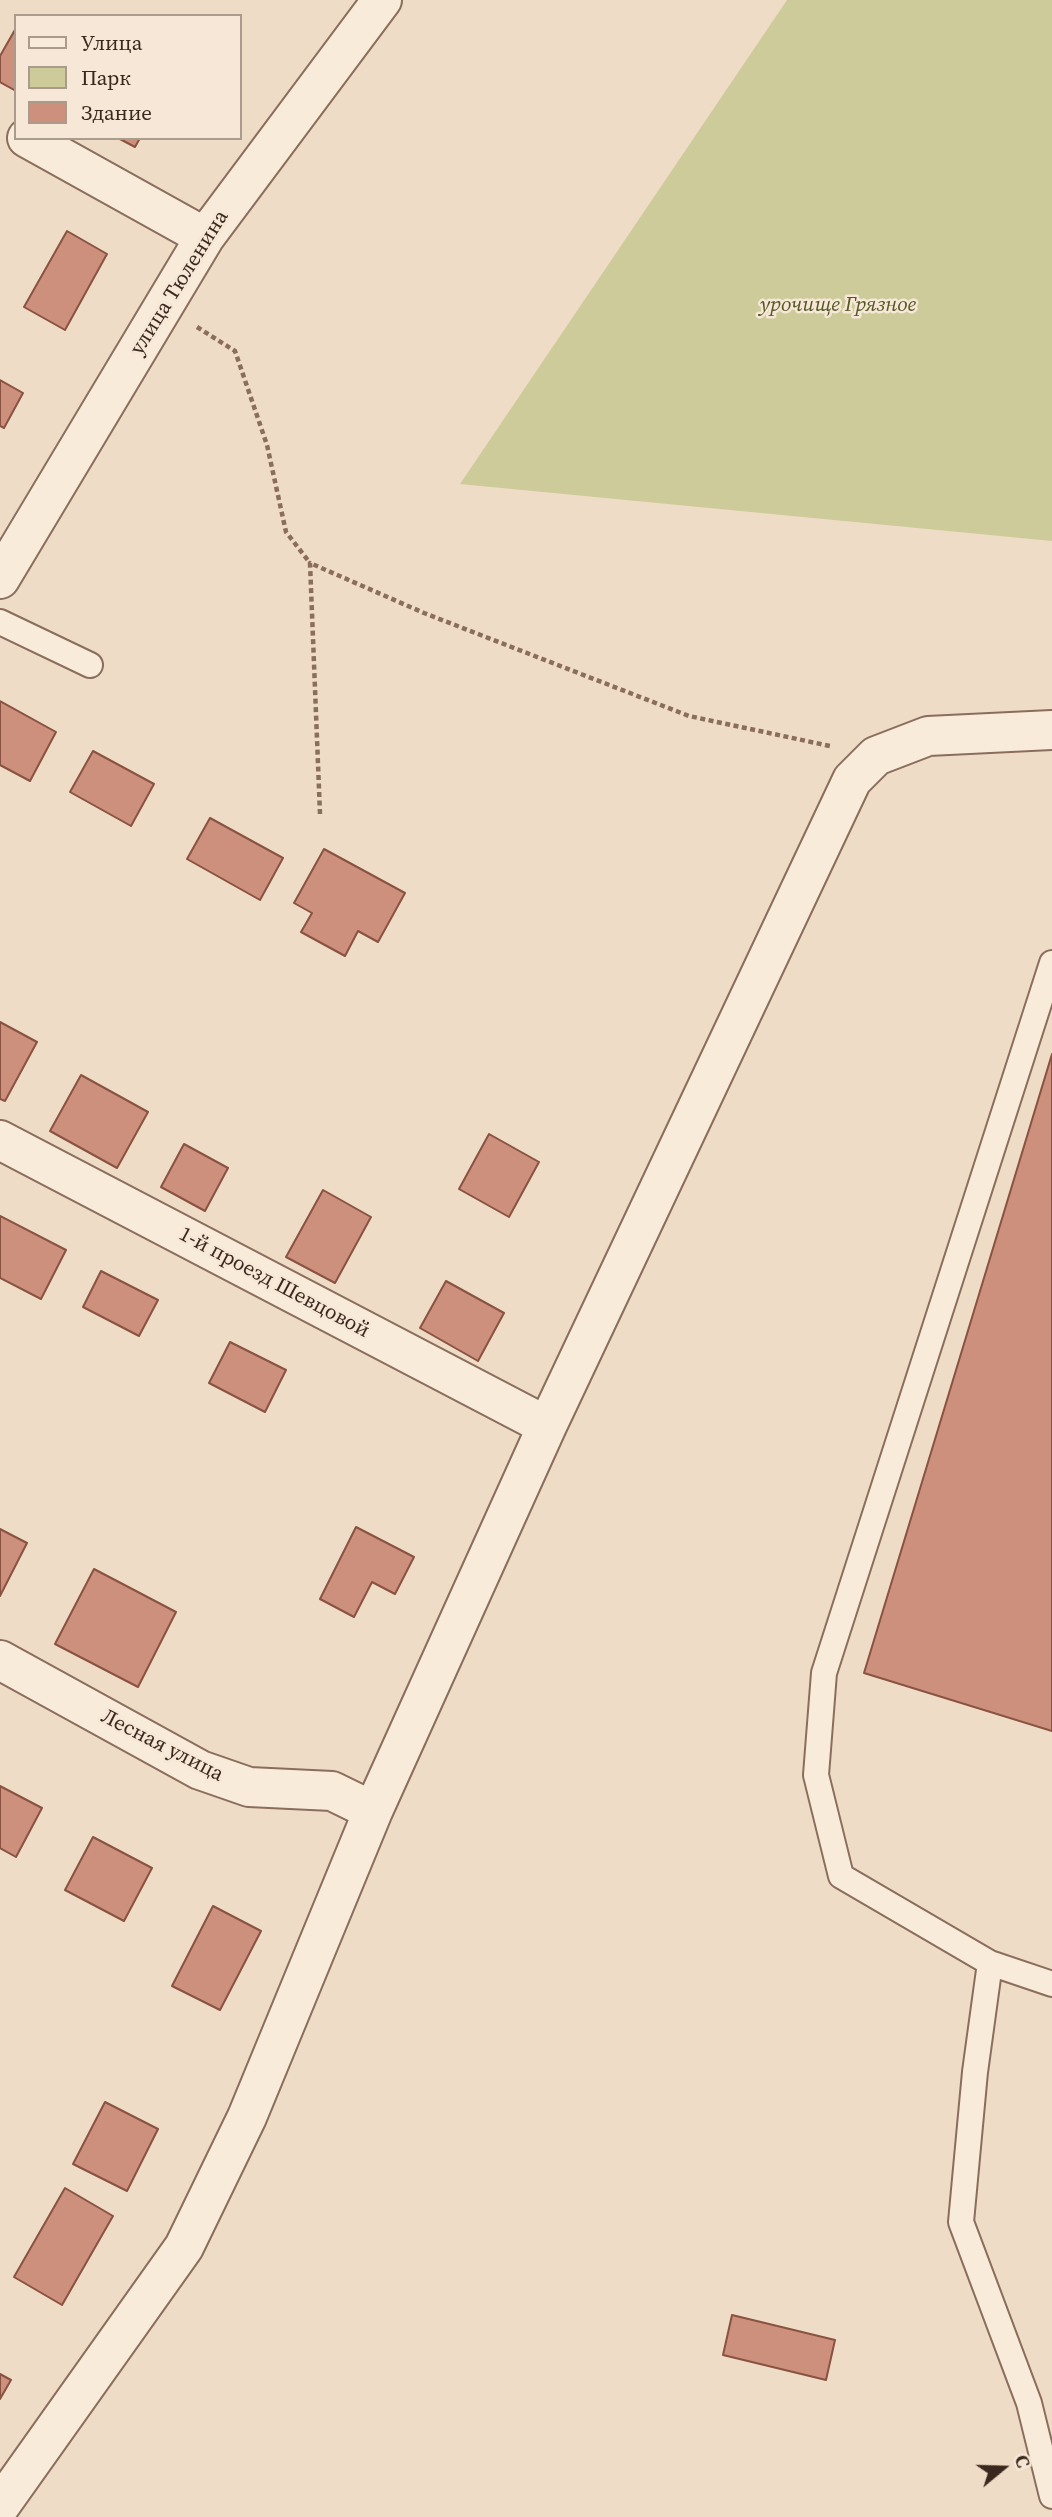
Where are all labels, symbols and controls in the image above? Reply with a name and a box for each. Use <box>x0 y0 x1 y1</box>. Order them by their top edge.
legend <box>14 14 242 140</box>
text: Улица <box>81 28 142 57</box>
text: Парк <box>81 63 131 92</box>
text: Здание <box>81 98 152 127</box>
street label: улица Тюленина <box>125 206 235 360</box>
park label: урочище Грязное <box>760 293 916 319</box>
street label: 1-й проезд Шевцовой <box>174 1222 374 1344</box>
street label: Лесная улица <box>96 1704 228 1788</box>
north arrow <box>968 2433 1038 2503</box>
text: С <box>1009 2451 1037 2471</box>

